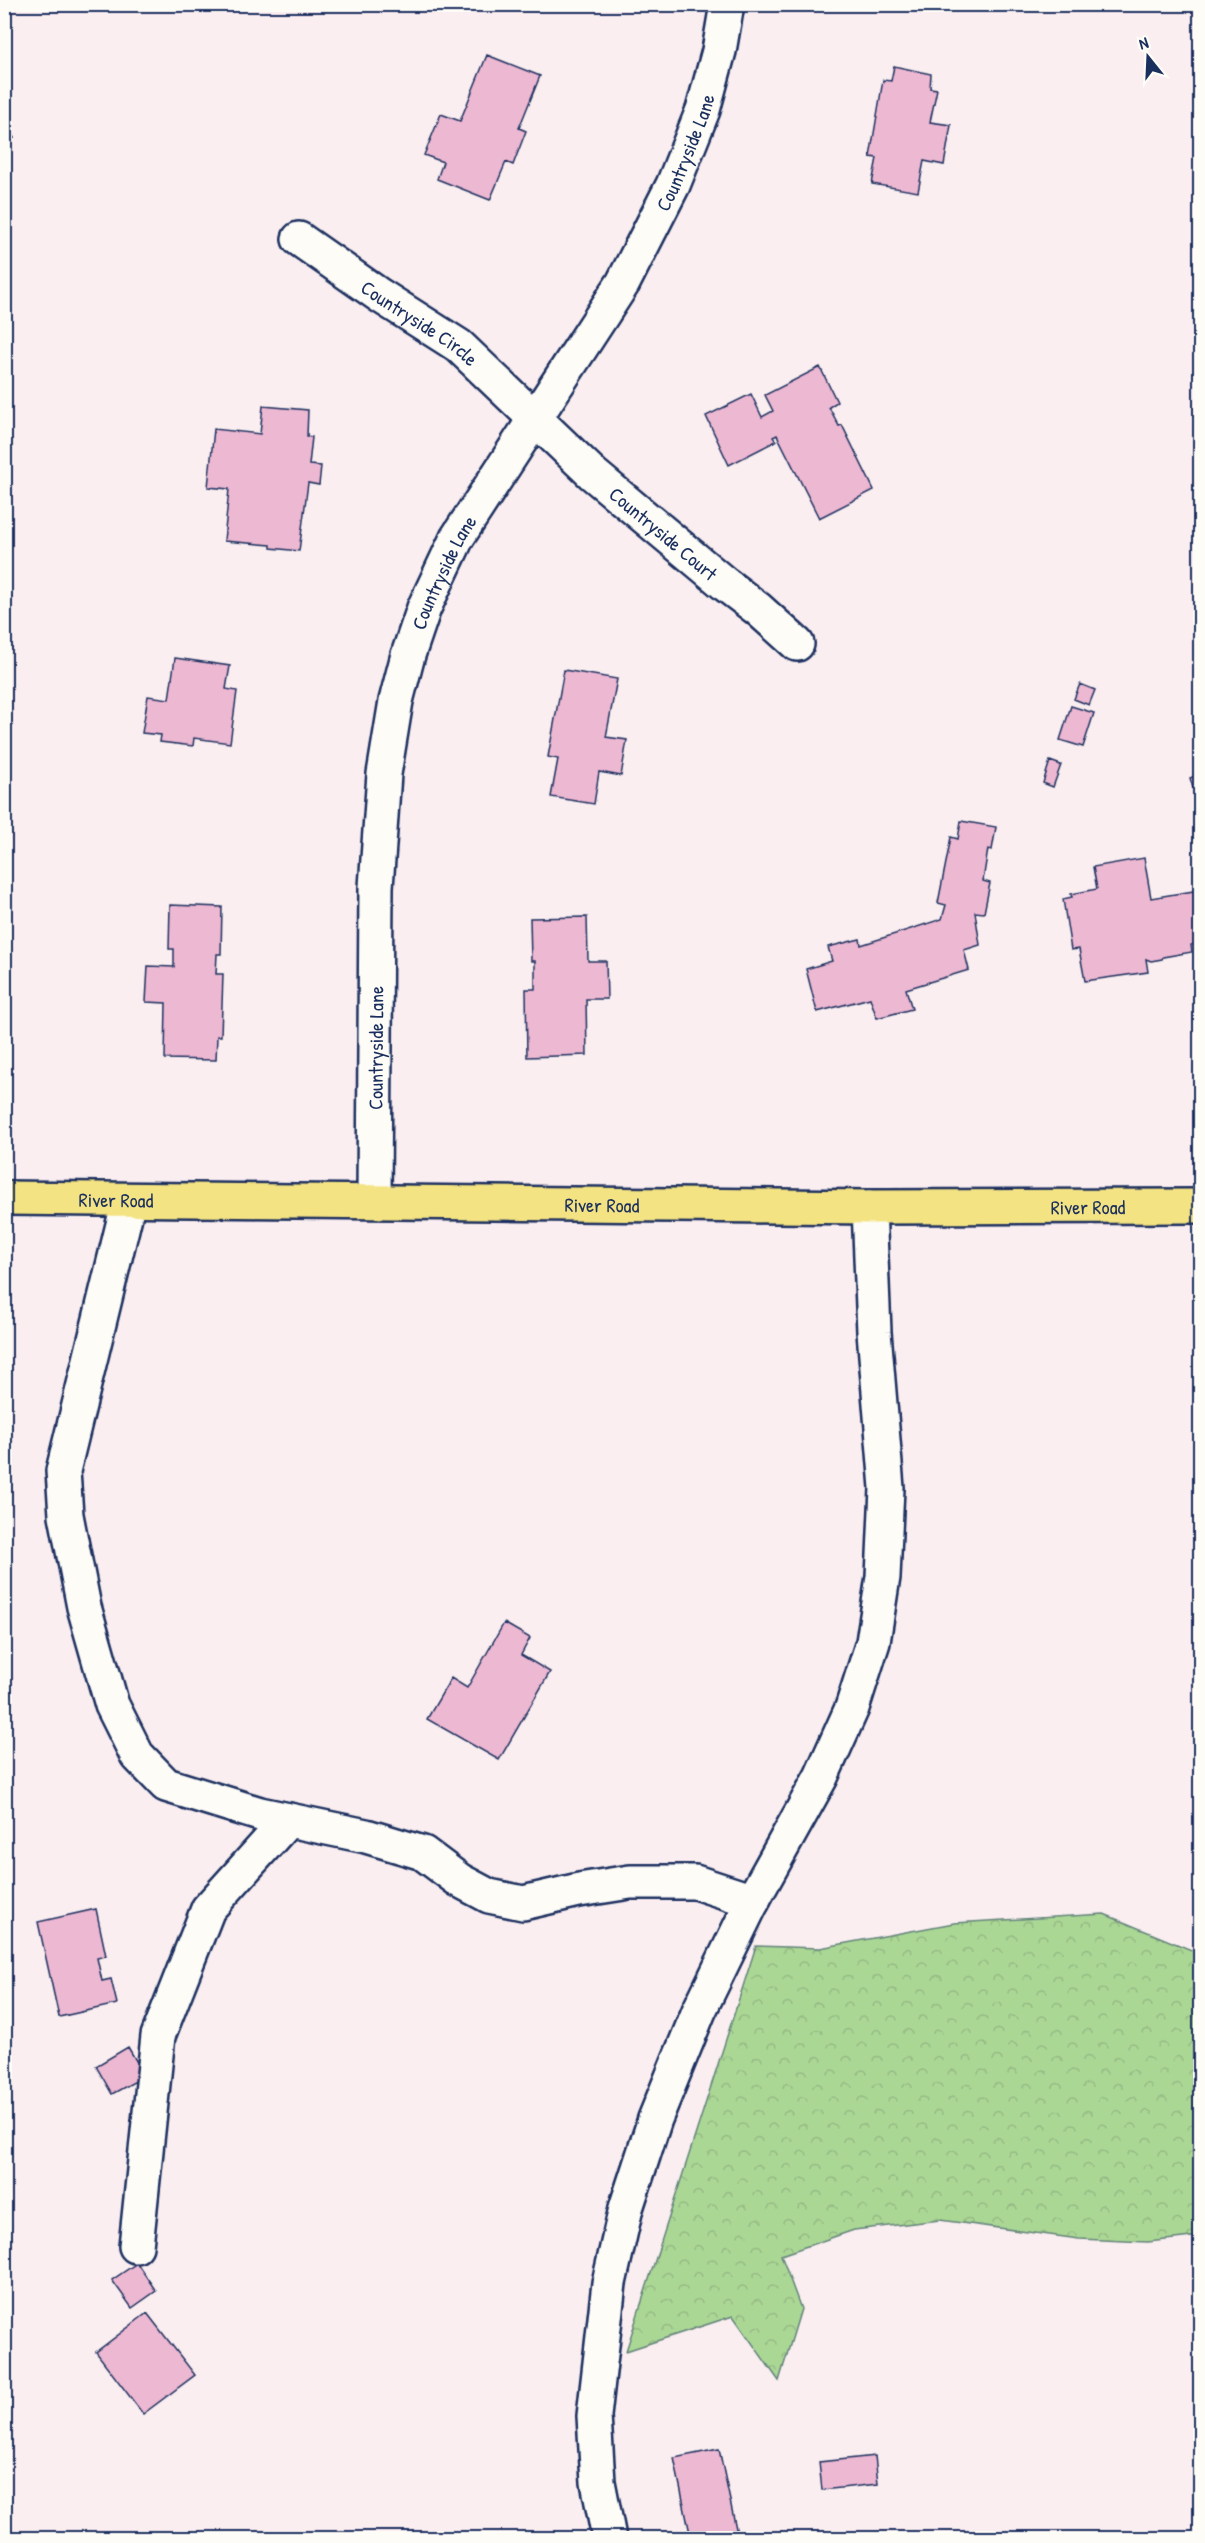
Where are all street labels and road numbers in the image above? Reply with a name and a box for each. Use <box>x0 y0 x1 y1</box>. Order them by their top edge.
street label: Countryside Lane <box>649 91 720 215</box>
street label: Countryside Circle <box>356 273 485 371</box>
street label: Countryside Court <box>604 480 725 587</box>
street label: Countryside Lane <box>404 510 482 633</box>
street label: Countryside Lane <box>361 986 389 1110</box>
street label: River Road <box>79 1185 154 1213</box>
street label: River Road <box>564 1190 640 1218</box>
street label: River Road <box>1051 1193 1126 1220</box>

